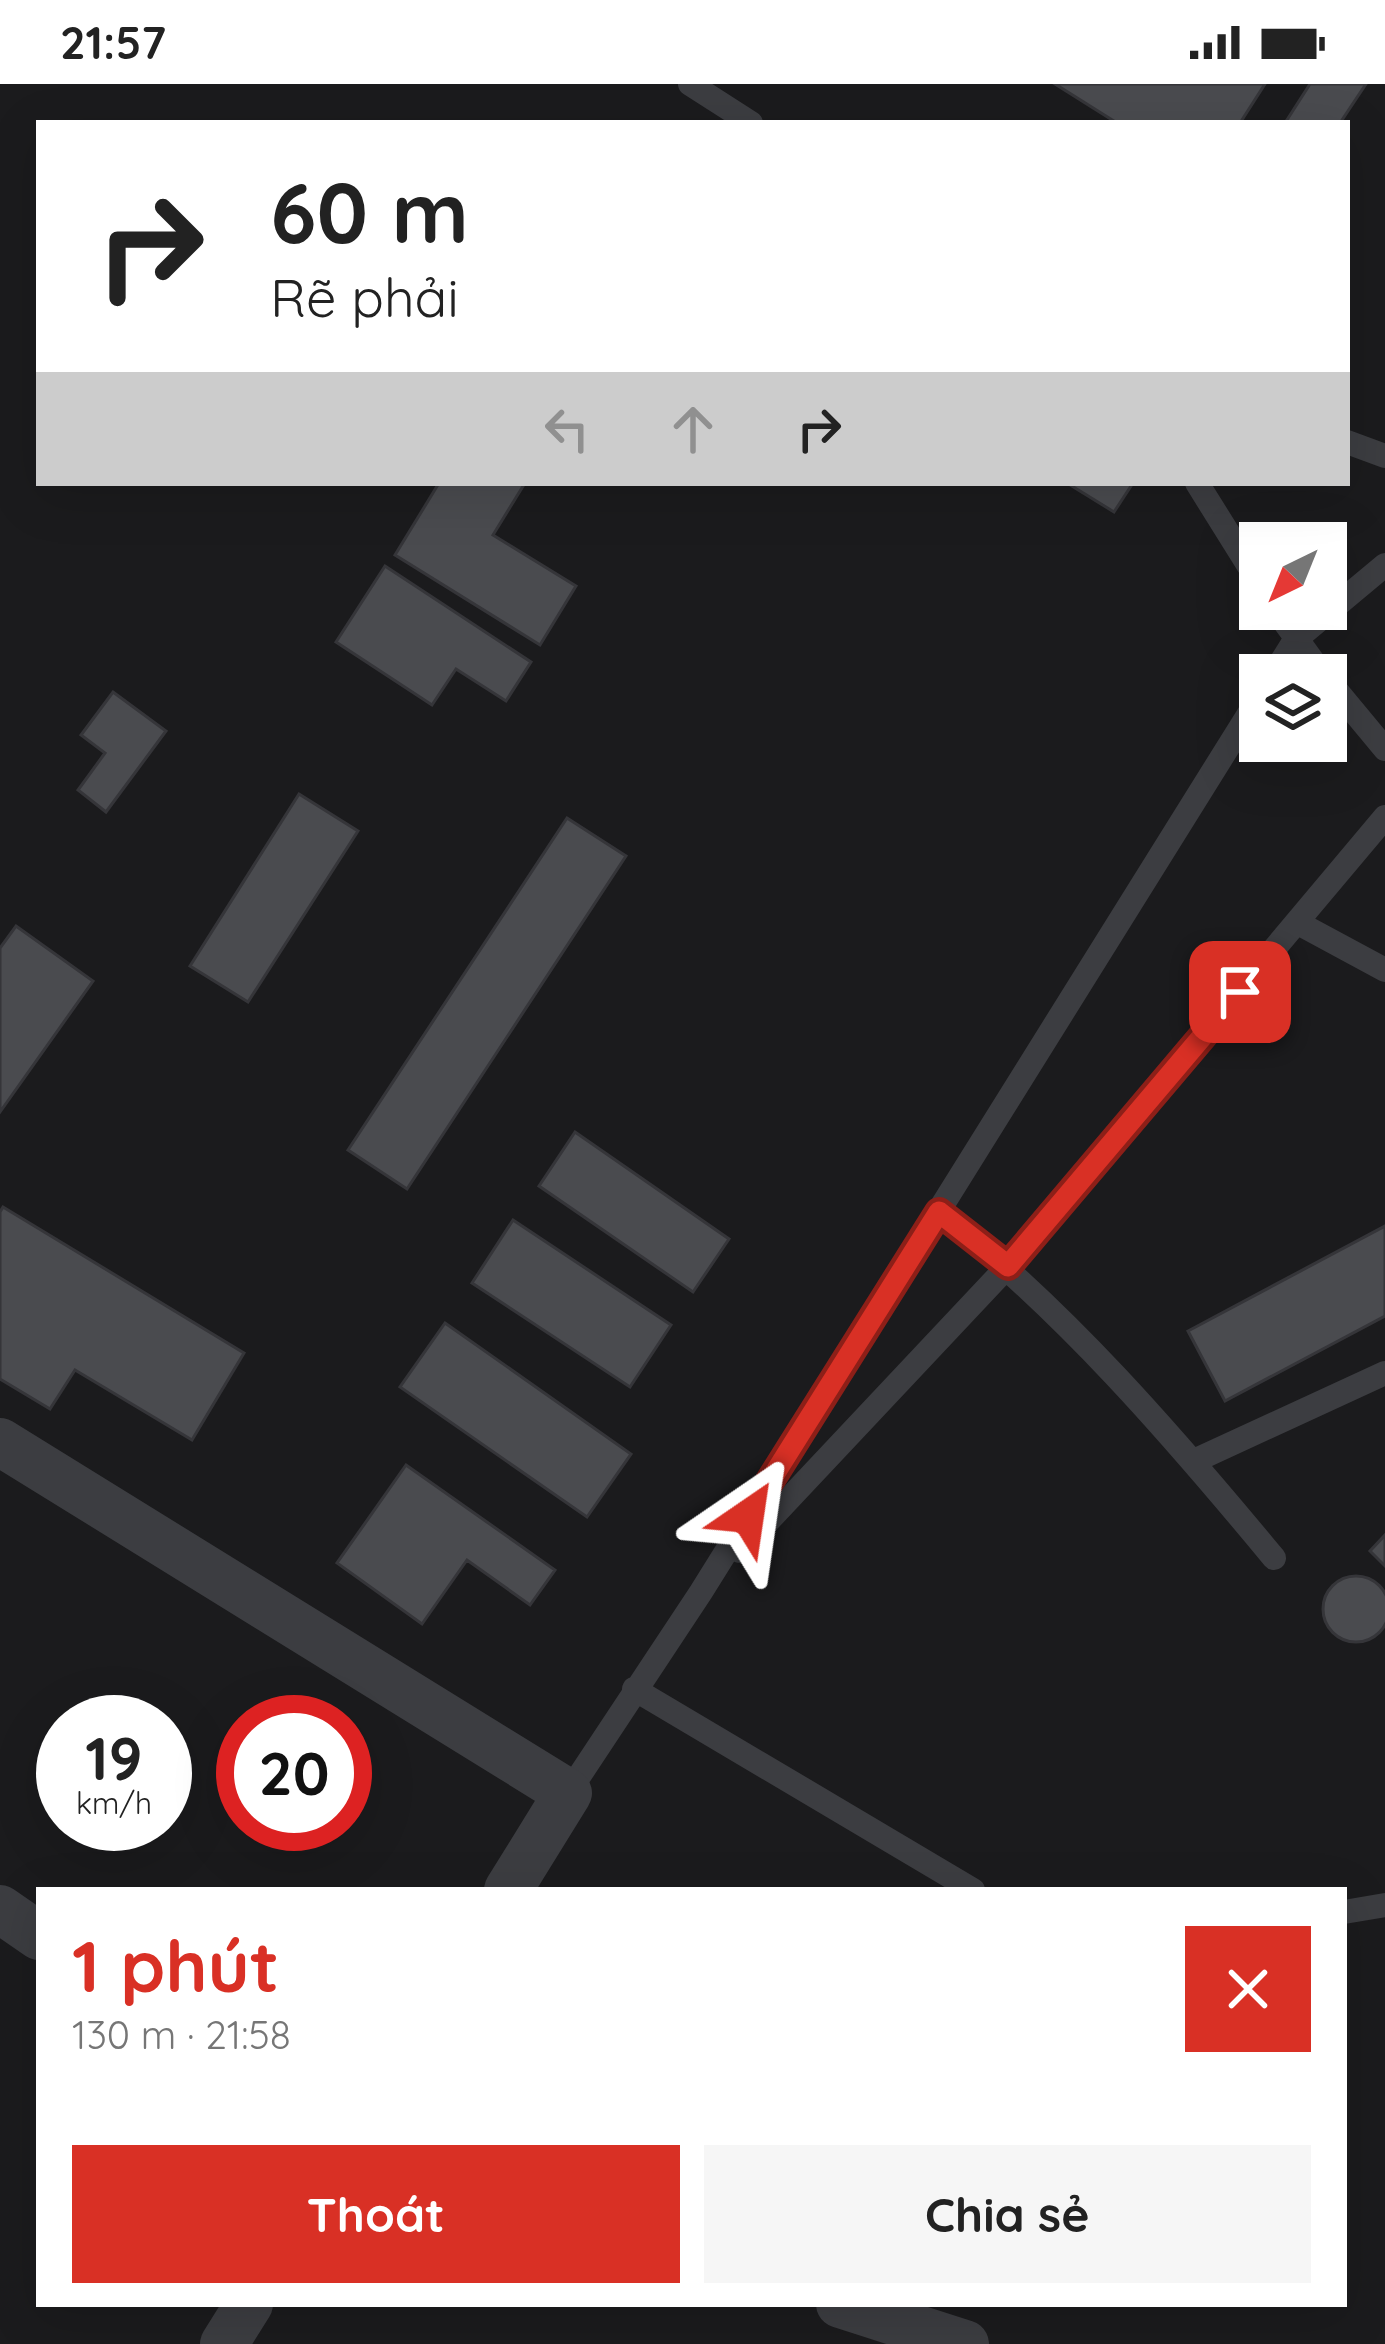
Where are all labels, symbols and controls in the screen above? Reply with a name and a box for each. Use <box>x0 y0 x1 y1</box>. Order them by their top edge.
text: 21:57 <box>60 14 166 70</box>
text: 60 m <box>270 159 469 264</box>
icon: right <box>72 168 228 324</box>
text: Rẽ phải <box>270 263 459 331</box>
icon: left <box>534 396 600 462</box>
icon: ahead <box>660 396 726 462</box>
icon: right <box>786 396 852 462</box>
north arrow <box>1239 522 1347 630</box>
map controls <box>1239 522 1347 762</box>
button: layers <box>1239 654 1347 762</box>
pin <box>1189 941 1291 1043</box>
icon: arrive <box>1207 959 1273 1025</box>
position arrow <box>685 1453 811 1579</box>
speed limit sign: 20 <box>216 1695 372 1851</box>
text: 19 <box>85 1720 143 1795</box>
text: km/h <box>76 1784 152 1822</box>
text: 1 phút <box>72 1920 279 2010</box>
button: close <box>1185 1926 1311 2052</box>
text: 130 m · 21:58 <box>72 2010 291 2059</box>
button: Thoát <box>72 2145 680 2283</box>
button: Chia sẻ <box>704 2145 1311 2283</box>

